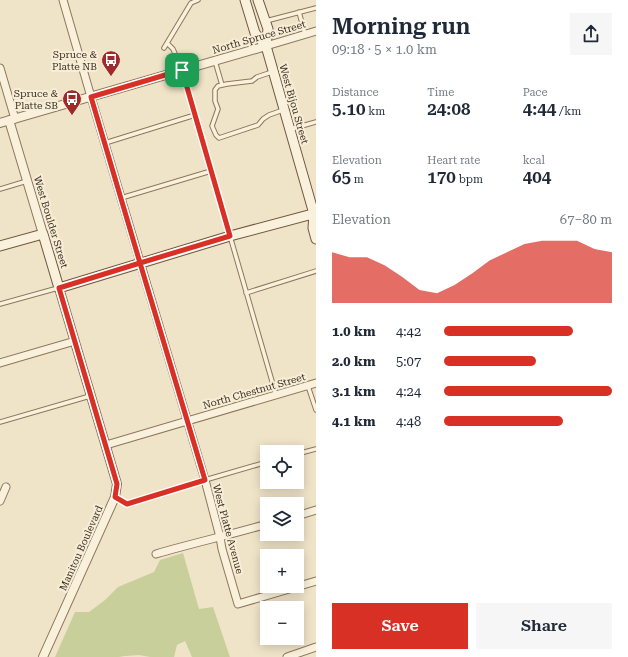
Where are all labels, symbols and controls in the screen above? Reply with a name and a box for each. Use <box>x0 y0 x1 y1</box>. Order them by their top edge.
button: share <box>570 13 612 55</box>
text: Morning run <box>332 14 470 39</box>
street label: North Spruce Street <box>211 18 307 56</box>
text: 09:18 · 5 × 1.0 km <box>332 42 437 57</box>
place label: Spruce & Platte NB <box>52 49 98 72</box>
bus stop icon: Spruce & Platte NB <box>100 49 122 77</box>
pin <box>165 53 199 87</box>
icon: arrive <box>171 59 193 81</box>
street label: West Bijou Street <box>277 63 311 146</box>
text: Distance <box>332 86 379 99</box>
text: Time <box>427 86 454 99</box>
text: Pace <box>523 86 547 99</box>
place label: Spruce & Platte SB <box>14 88 59 111</box>
bus stop icon: Spruce & Platte SB <box>61 88 83 116</box>
text: 5.10 <box>332 99 366 119</box>
text: 24:08 <box>427 99 470 119</box>
text: 4:44 <box>523 99 556 119</box>
text: km <box>366 105 385 118</box>
text: /km <box>556 105 581 118</box>
text: Elevation <box>332 154 382 167</box>
text: Heart rate <box>427 154 480 167</box>
text: kcal <box>523 154 545 167</box>
text: 65 <box>332 167 351 187</box>
text: 170 <box>427 167 456 187</box>
text: 404 <box>523 167 551 187</box>
text: m <box>351 173 364 186</box>
text: bpm <box>456 173 483 186</box>
street label: West Boulder Street <box>32 175 70 270</box>
text: Elevation <box>332 212 391 227</box>
text: 67–80 m <box>560 212 612 227</box>
text: 1.0 km <box>332 324 375 339</box>
text: 4:42 <box>396 324 421 339</box>
text: 2.0 km <box>332 354 375 369</box>
text: 5:07 <box>396 354 421 369</box>
street label: North Chestnut Street <box>201 371 307 411</box>
text: 3.1 km <box>332 384 375 399</box>
text: 4:24 <box>396 384 421 399</box>
text: 4.1 km <box>332 414 375 429</box>
text: 4:48 <box>396 414 421 429</box>
map controls <box>260 445 304 645</box>
button: locate <box>260 445 304 489</box>
street label: West Platte Avenue <box>211 483 245 576</box>
button: layers <box>260 497 304 541</box>
street label: Manitou Boulevard <box>57 503 105 592</box>
button: + <box>260 549 304 593</box>
button: − <box>260 601 304 645</box>
button: Save <box>332 603 468 649</box>
button: Share <box>476 603 612 649</box>

